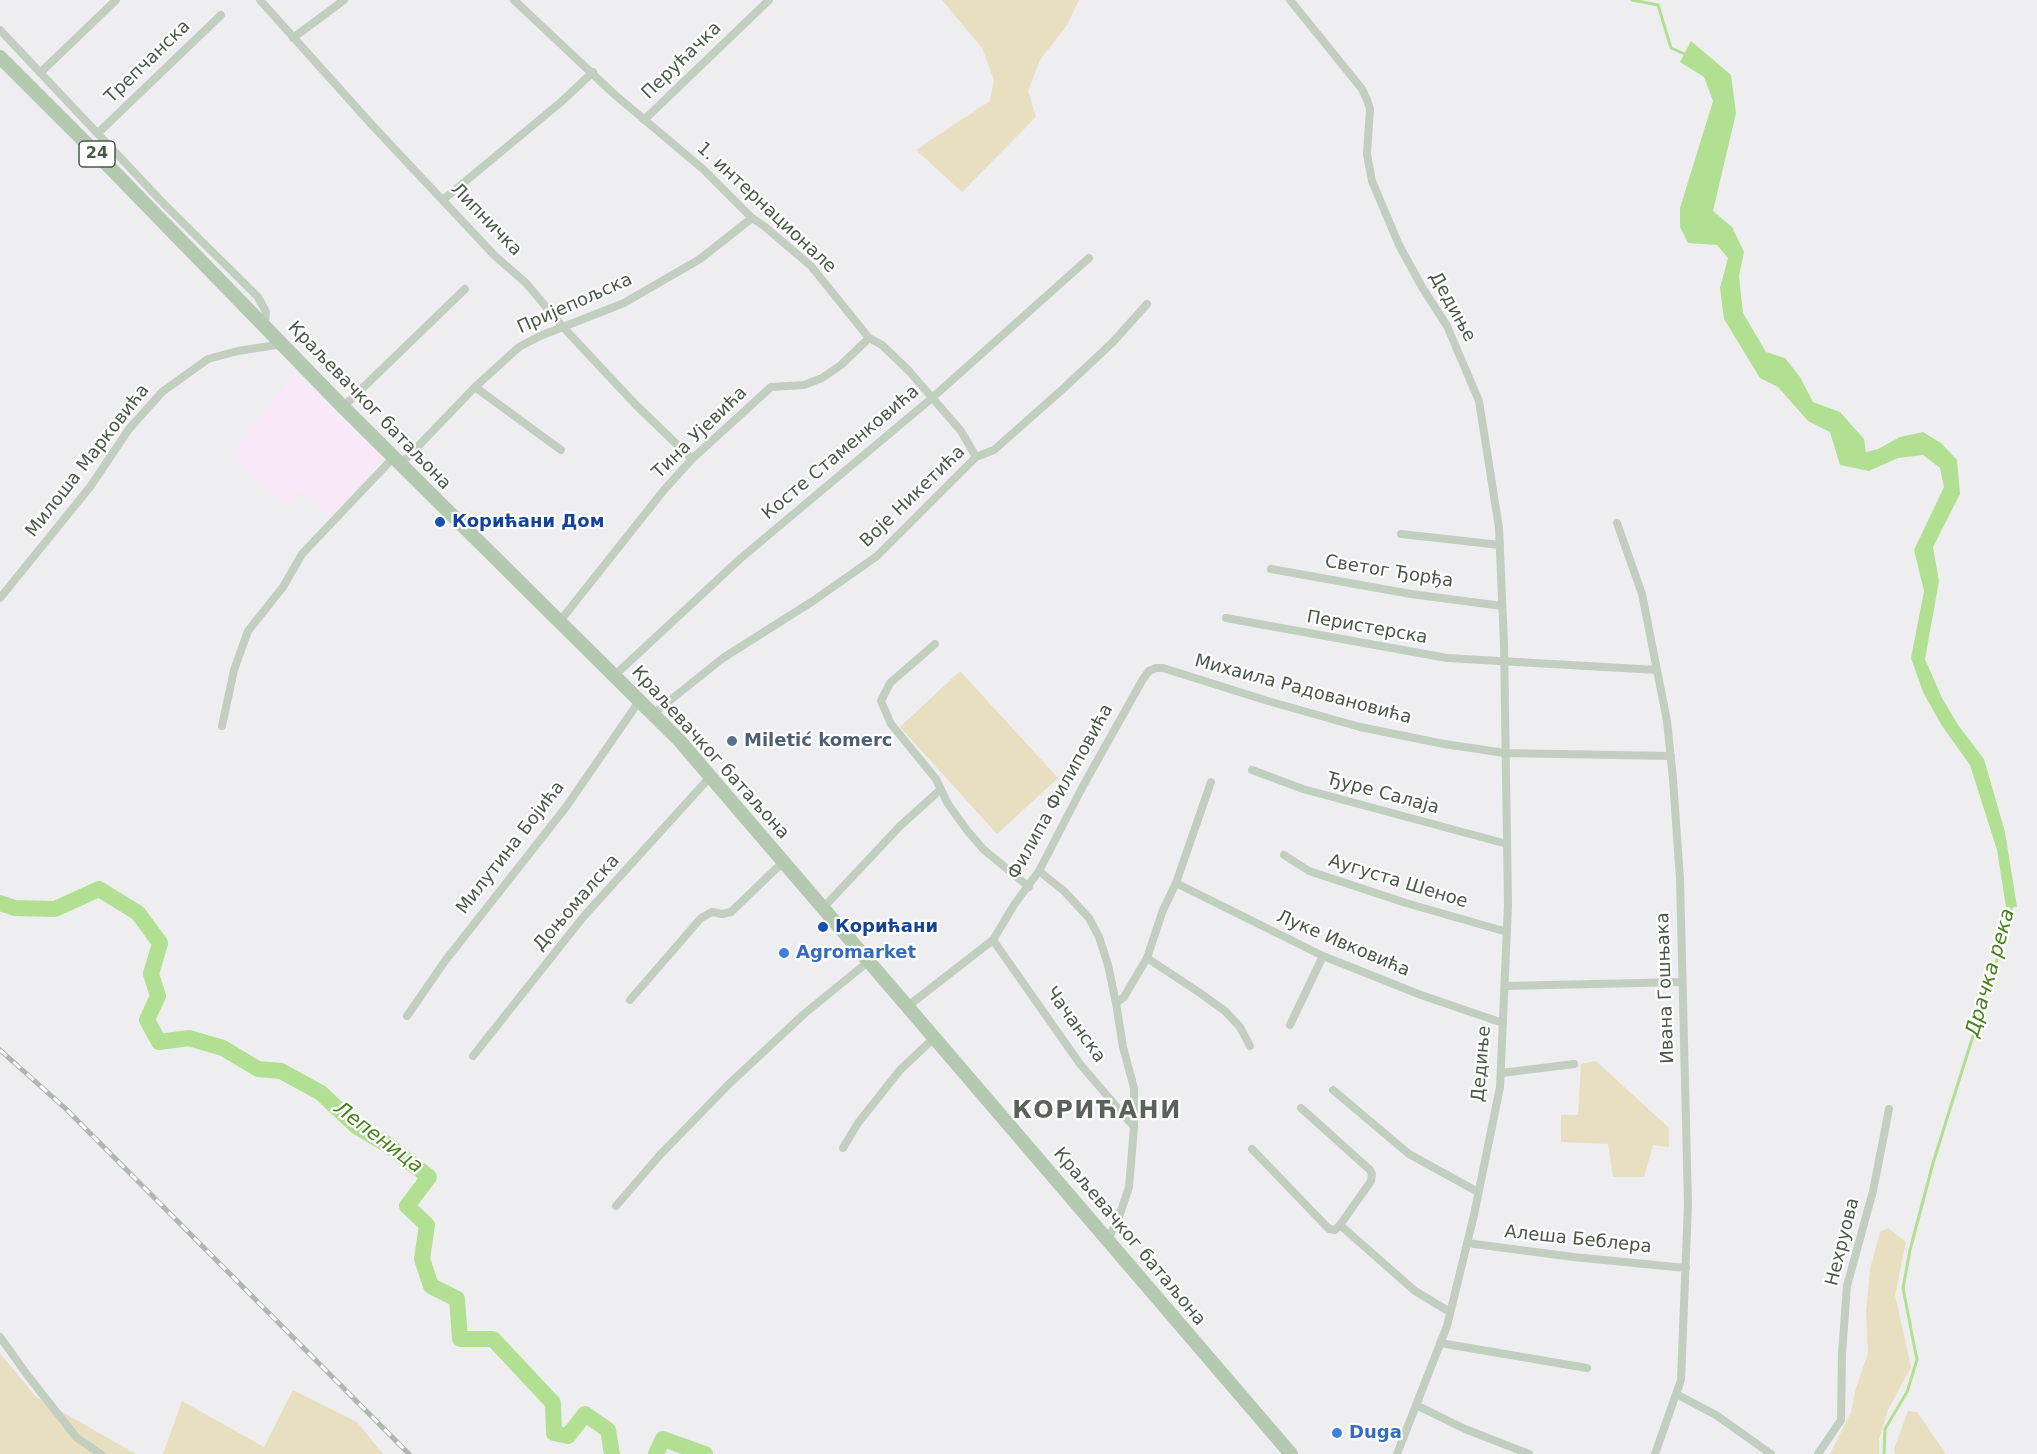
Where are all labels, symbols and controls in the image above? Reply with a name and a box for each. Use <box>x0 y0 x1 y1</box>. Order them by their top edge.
street label: Трепчанска <box>101 16 195 108</box>
street label: Перућачка <box>638 18 726 104</box>
street label: 1. интернационале <box>692 138 840 278</box>
road number: 24 <box>79 141 115 167</box>
street label: Липничка <box>446 179 526 261</box>
street label: Дедиње <box>1424 268 1480 346</box>
street label: Пријепољска <box>514 269 636 339</box>
street label: Краљевачког батаљона <box>283 317 455 495</box>
street label: Милоша Марковића <box>22 380 154 542</box>
street label: Косте Стаменковића <box>758 381 924 525</box>
street label: Тина Ујевића <box>648 382 752 484</box>
street label: Воје Никетића <box>856 442 970 552</box>
place label: Корићани Дом <box>452 511 604 533</box>
marker: Корићани Дом <box>433 515 447 529</box>
street label: Светог Ђорђа <box>1323 551 1455 593</box>
street label: Перистерска <box>1305 607 1429 649</box>
street label: Михаила Радовановића <box>1192 651 1414 729</box>
street label: Краљевачког батаљона <box>626 662 794 844</box>
street label: Филипа Филиповића <box>1004 701 1118 883</box>
place label: Miletić komerc <box>744 730 893 752</box>
marker: Miletić komerc <box>725 734 739 748</box>
street label: Ђуре Салаја <box>1325 769 1441 819</box>
street label: Милутина Бојића <box>452 777 570 919</box>
street label: Доњомалска <box>529 851 625 955</box>
street label: Аугуста Шеное <box>1326 851 1470 913</box>
street label: Луке Ивковића <box>1273 906 1413 982</box>
water label: Драчка река <box>1961 906 2021 1040</box>
street label: Ивана Гошњака <box>1653 912 1679 1064</box>
place label: Корићани <box>835 916 938 938</box>
marker: Корићани <box>816 920 830 934</box>
place label: Agromarket <box>796 942 916 964</box>
marker: Agromarket <box>777 946 791 960</box>
street label: Чачанска <box>1040 983 1110 1067</box>
street label: Дедиње <box>1468 1025 1496 1103</box>
water label: Лепеница <box>329 1097 427 1179</box>
district label: КОРИЋАНИ <box>1012 1098 1182 1126</box>
street label: Краљевачког батаљона <box>1048 1144 1210 1330</box>
street label: Нехруова <box>1822 1196 1864 1288</box>
street label: Алеша Беблера <box>1503 1222 1653 1258</box>
place label: Duga <box>1349 1422 1402 1444</box>
marker: Duga <box>1330 1426 1344 1440</box>

